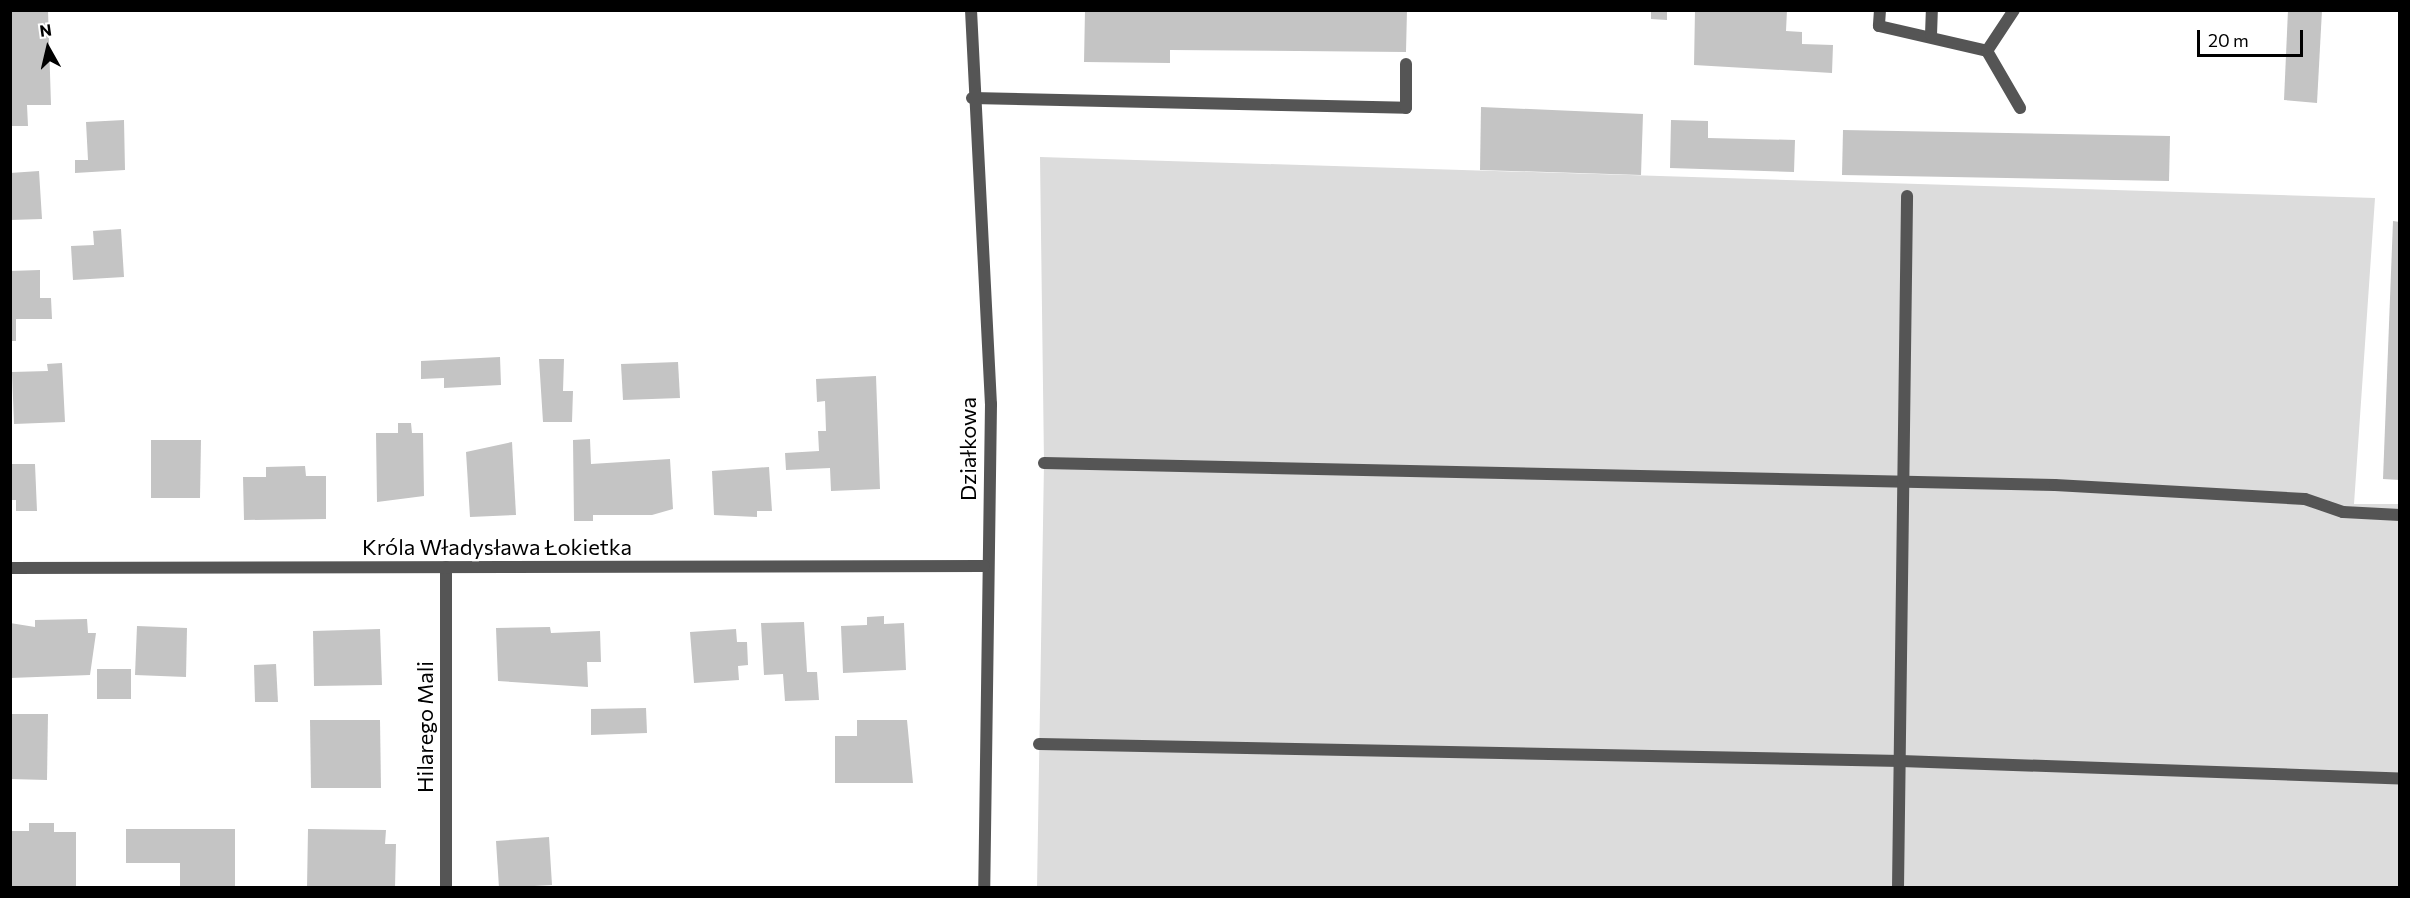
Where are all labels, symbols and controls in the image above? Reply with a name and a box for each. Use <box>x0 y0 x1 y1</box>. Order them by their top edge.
north arrow <box>18 18 78 78</box>
scale bar <box>2200 18 2306 56</box>
text: N <box>38 19 53 40</box>
text: 20 m <box>2208 29 2249 51</box>
street label: Działkowa <box>955 397 981 501</box>
street label: Króla Władysława Łokietka <box>362 534 632 560</box>
street label: Hilarego Mali <box>412 661 438 793</box>

